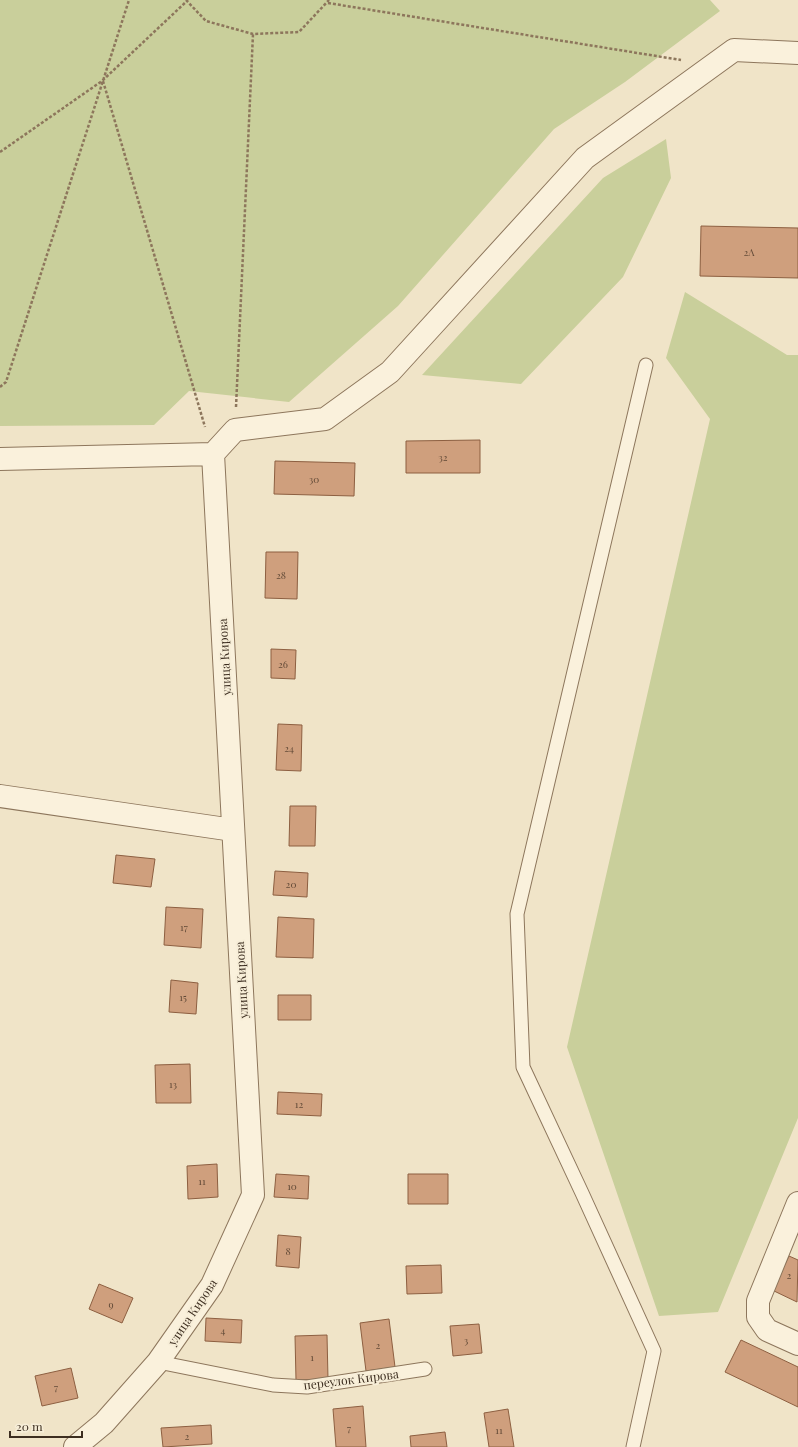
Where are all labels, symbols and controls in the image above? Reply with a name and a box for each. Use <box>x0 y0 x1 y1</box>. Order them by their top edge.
house number: 2А <box>743 245 755 259</box>
house number: 32 <box>438 450 448 464</box>
house number: 30 <box>309 472 319 486</box>
house number: 28 <box>276 568 286 582</box>
street label: улица Кирова <box>214 618 234 697</box>
house number: 26 <box>278 657 288 671</box>
house number: 24 <box>284 741 294 755</box>
house number: 20 <box>286 877 296 891</box>
house number: 17 <box>180 920 188 934</box>
street label: улица Кирова <box>231 941 251 1020</box>
house number: 15 <box>179 990 187 1004</box>
house number: 13 <box>169 1077 178 1091</box>
house number: 12 <box>295 1097 303 1111</box>
house number: 11 <box>198 1174 206 1188</box>
house number: 10 <box>287 1179 297 1193</box>
house number: 8 <box>285 1244 291 1258</box>
house number: 2 <box>787 1268 792 1282</box>
street label: улица Кирова <box>163 1276 220 1349</box>
house number: 9 <box>108 1297 114 1311</box>
house number: 4 <box>221 1323 226 1337</box>
house number: 3 <box>464 1333 469 1347</box>
house number: 2 <box>376 1338 381 1352</box>
house number: 1 <box>310 1350 314 1364</box>
street label: переулок Кирова <box>302 1365 400 1393</box>
house number: 7 <box>54 1380 58 1394</box>
scale bar <box>10 1413 82 1439</box>
text: 20 m <box>16 1418 43 1434</box>
house number: 7 <box>347 1421 351 1435</box>
house number: 11 <box>495 1423 503 1437</box>
house number: 2 <box>185 1429 190 1443</box>

